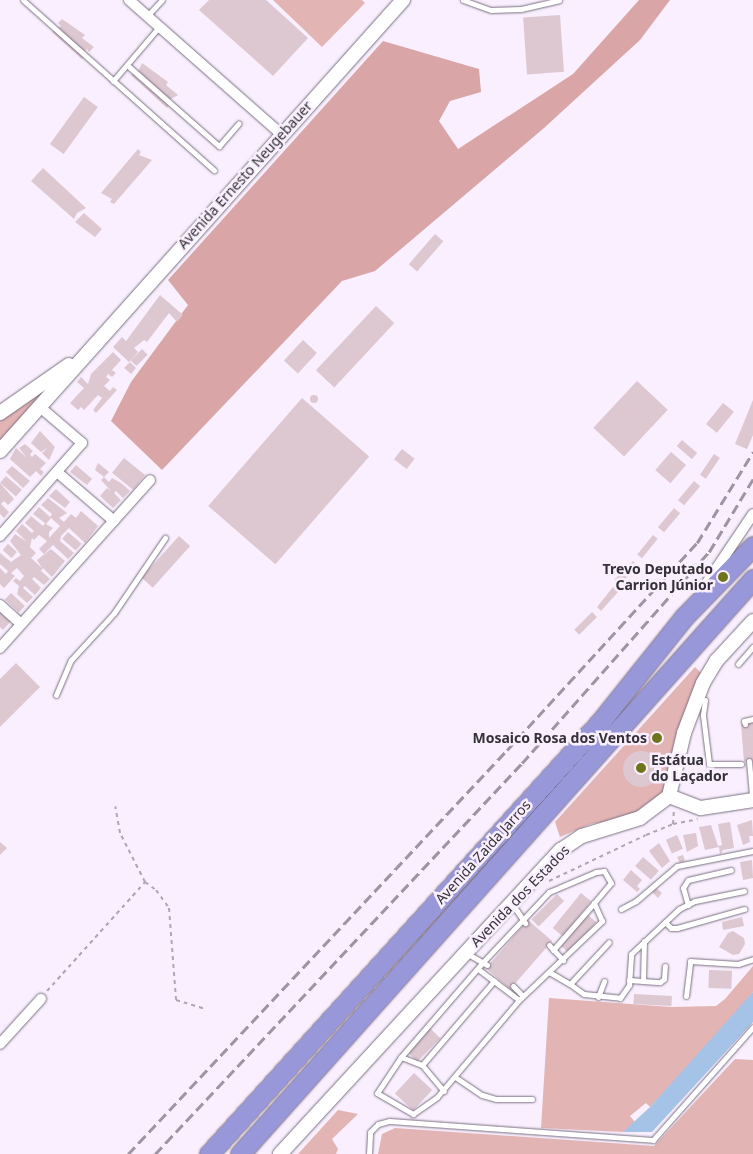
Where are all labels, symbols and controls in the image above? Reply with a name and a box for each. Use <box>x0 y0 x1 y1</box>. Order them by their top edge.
street label: Avenida Ernesto Neugebauer <box>174 98 316 252</box>
place label: Trevo Deputado Carrion Júnior <box>603 561 713 594</box>
marker: Trevo Deputado Carrion Júnior <box>717 571 729 583</box>
place label: Mosaico Rosa dos Ventos <box>472 730 647 746</box>
marker: Mosaico Rosa dos Ventos <box>651 732 663 744</box>
place label: Estátua do Laçador <box>651 752 728 784</box>
marker: Estátua do Laçador <box>635 762 647 774</box>
street label: Avenida Zaida Jarros <box>432 797 534 907</box>
street label: Avenida dos Estados <box>467 842 573 950</box>

